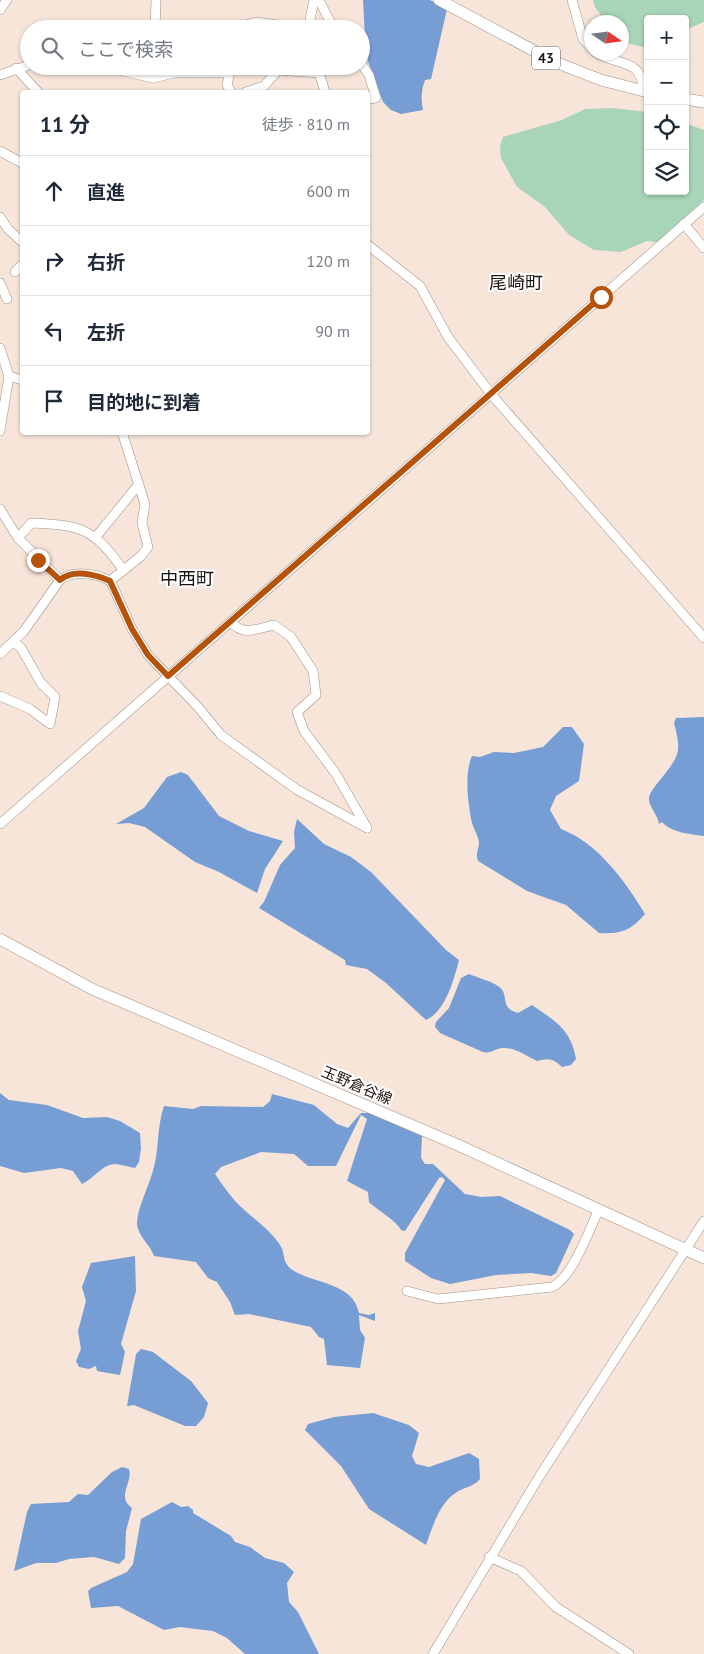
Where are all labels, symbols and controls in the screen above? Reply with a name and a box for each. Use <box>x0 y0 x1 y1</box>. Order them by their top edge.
north arrow <box>584 15 629 60</box>
map controls <box>644 15 689 195</box>
button: + <box>644 15 689 60</box>
search box <box>20 20 370 75</box>
icon: search <box>38 34 66 62</box>
text: ここで検索 <box>78 37 173 61</box>
road number: 43 <box>532 46 560 70</box>
button: − <box>644 60 689 105</box>
button: locate <box>644 105 689 150</box>
text: 11 分 <box>40 111 90 138</box>
text: 徒歩 · 810 m <box>262 114 350 134</box>
button: layers <box>644 150 689 195</box>
icon: ahead <box>40 177 68 205</box>
text: 直進 <box>87 180 125 204</box>
text: 600 m <box>307 181 350 201</box>
icon: right <box>40 247 68 275</box>
text: 右折 <box>87 250 125 274</box>
text: 120 m <box>307 251 350 271</box>
district label: 尾崎町 <box>489 271 543 294</box>
route start <box>590 286 613 309</box>
icon: left <box>40 317 68 345</box>
text: 左折 <box>87 320 125 344</box>
text: 90 m <box>315 321 350 341</box>
icon: arrive <box>40 387 68 415</box>
text: 目的地に到着 <box>87 390 201 414</box>
route end <box>27 549 50 572</box>
district label: 中西町 <box>160 567 214 590</box>
street label: 玉野倉谷線 <box>319 1062 395 1108</box>

